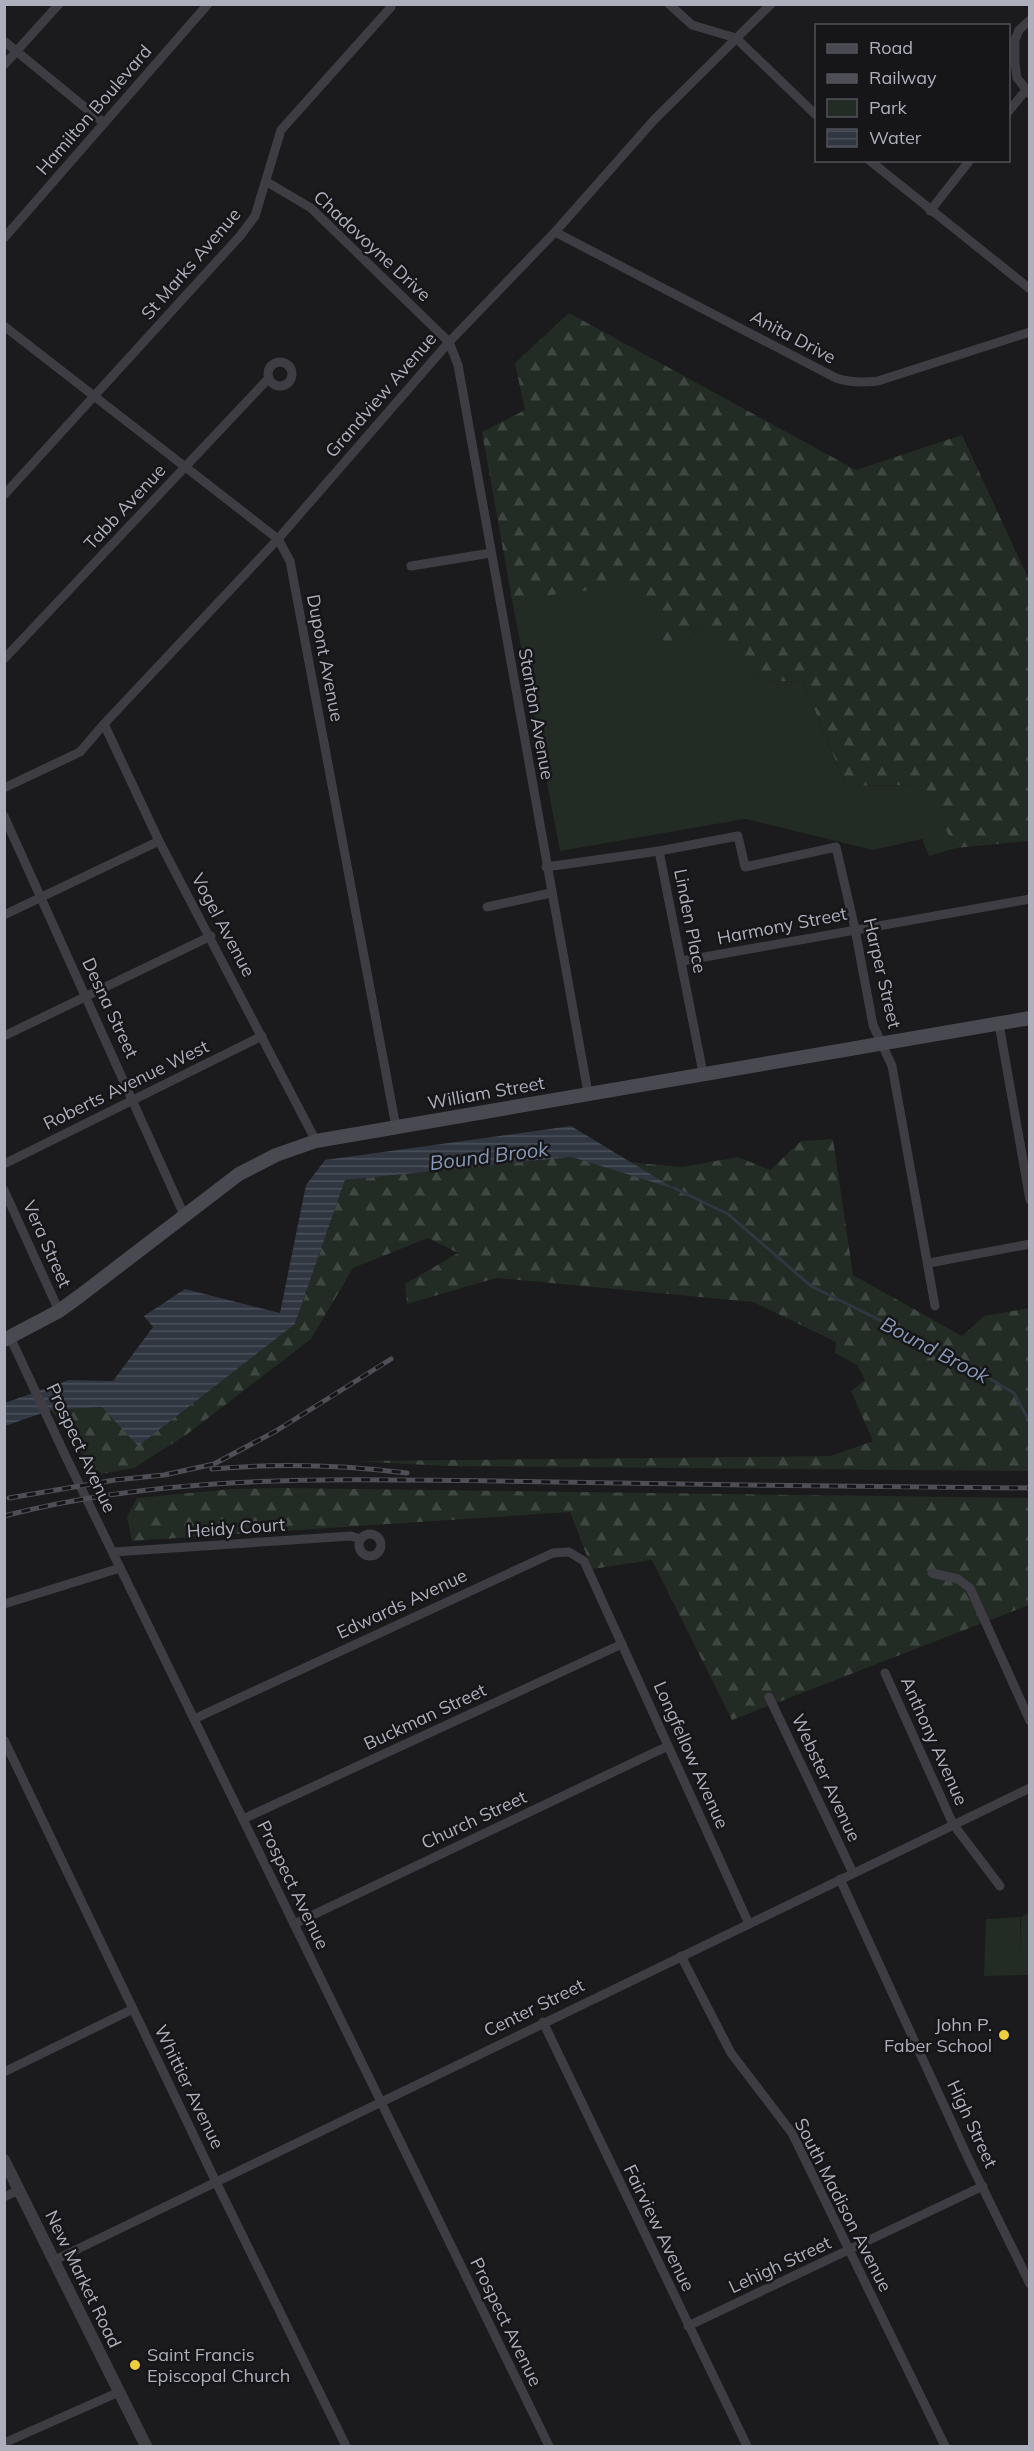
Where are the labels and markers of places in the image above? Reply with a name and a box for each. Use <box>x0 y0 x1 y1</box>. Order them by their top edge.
place label: John P. Faber School <box>884 2013 992 2057</box>
marker: John P. Faber School <box>997 2028 1011 2042</box>
place label: Saint Francis Episcopal Church <box>147 2343 290 2387</box>
marker: Saint Francis Episcopal Church <box>128 2358 142 2372</box>

